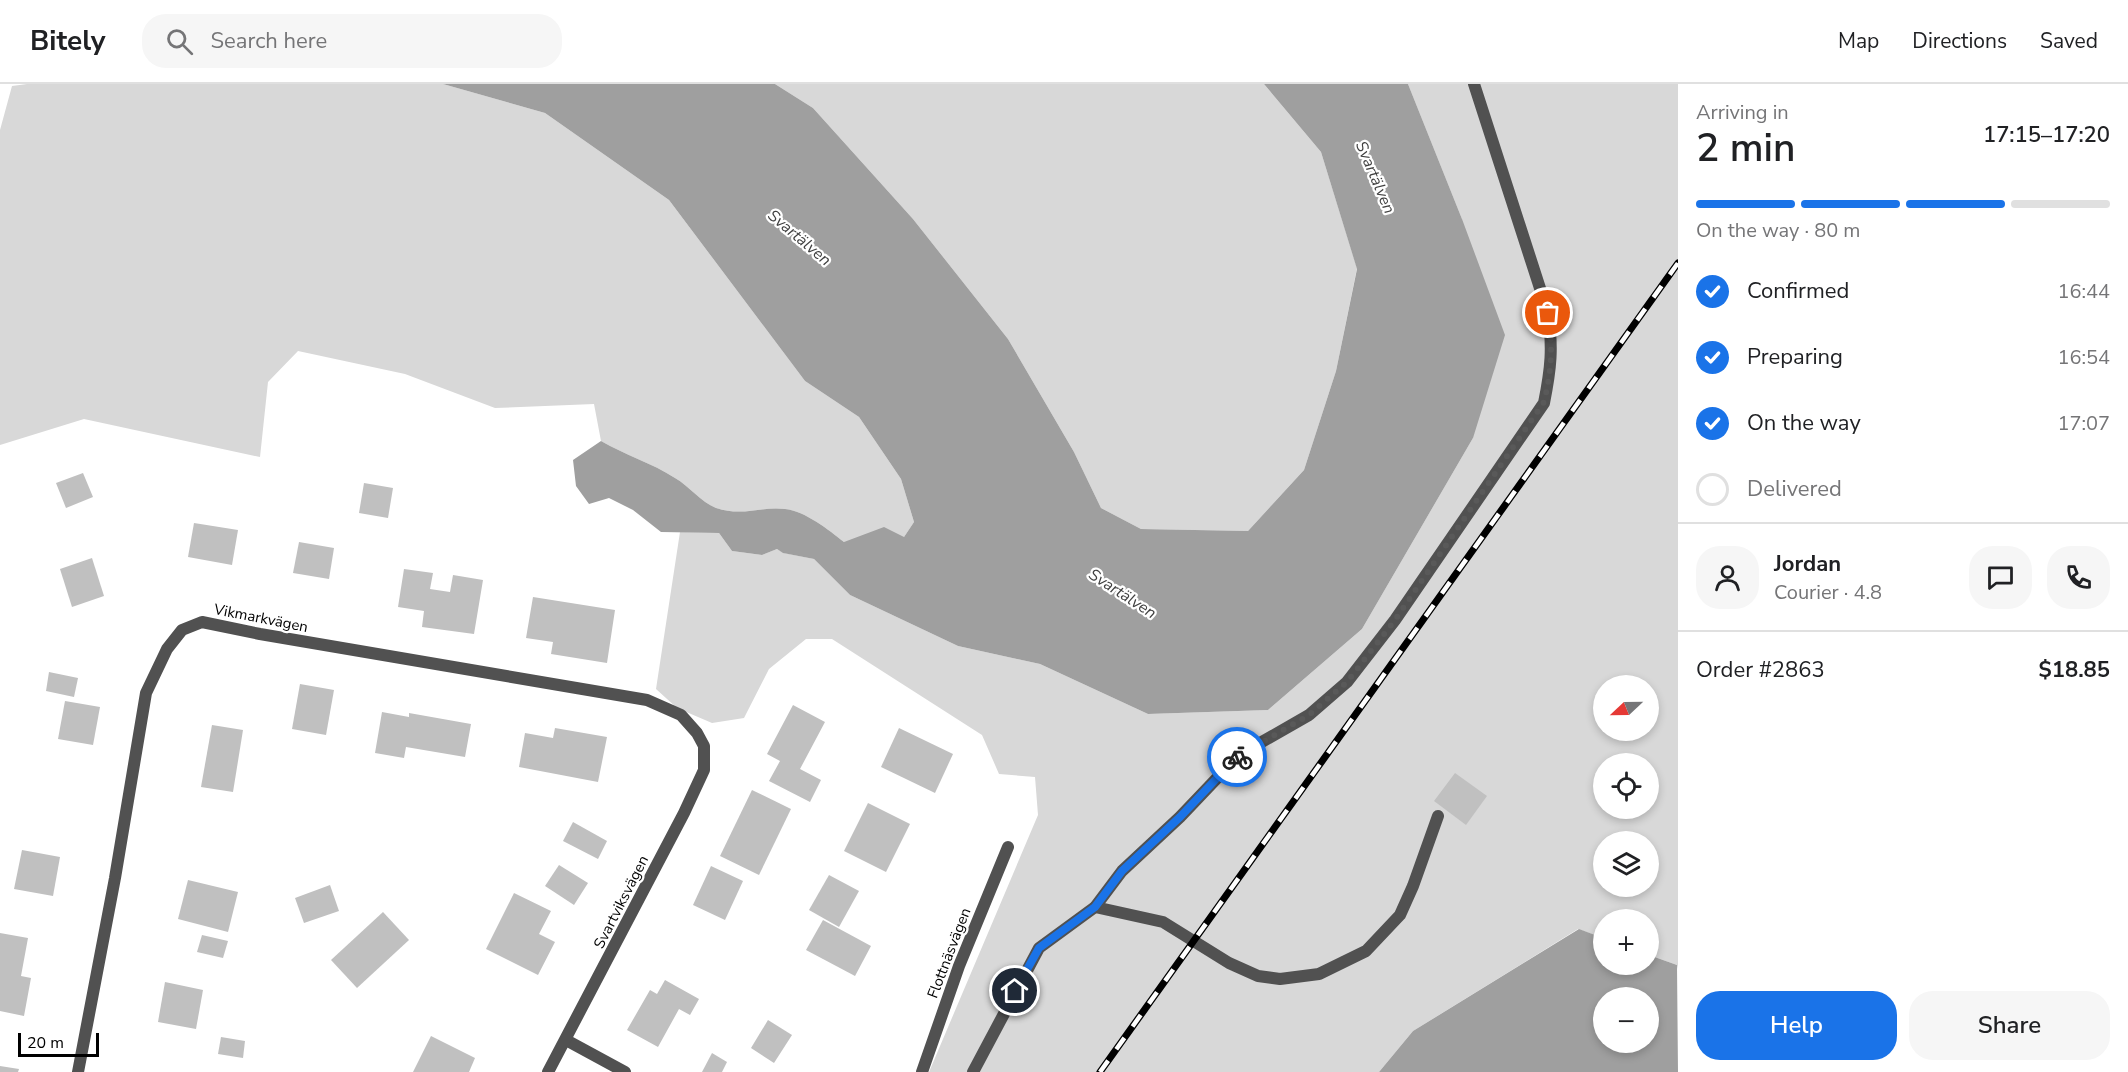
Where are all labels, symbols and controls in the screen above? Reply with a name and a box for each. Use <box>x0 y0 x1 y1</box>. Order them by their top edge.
search box <box>142 14 562 68</box>
text: Bitely <box>30 22 106 60</box>
icon: search <box>163 25 196 58</box>
text: Search here <box>211 26 327 56</box>
text: Map <box>1838 27 1879 55</box>
text: Directions <box>1912 27 2007 55</box>
text: Saved <box>2040 27 2098 55</box>
text: Arriving in <box>1696 99 1789 126</box>
text: 17:15–17:20 <box>1983 120 2110 150</box>
text: 2 min <box>1696 122 1795 175</box>
water label: Svartälven <box>1350 138 1400 217</box>
water label: Svartälven <box>763 205 836 271</box>
text: On the way · 80 m <box>1696 217 1860 244</box>
icon: check <box>1696 275 1729 308</box>
text: Confirmed <box>1747 276 1849 306</box>
text: 16:44 <box>2057 278 2110 305</box>
pin <box>1522 287 1573 338</box>
icon: bag <box>1531 296 1564 329</box>
icon: check <box>1696 341 1729 374</box>
text: Preparing <box>1747 342 1843 372</box>
text: 16:54 <box>2057 344 2110 371</box>
icon: check <box>1696 407 1729 440</box>
text: On the way <box>1747 408 1861 438</box>
text: 17:07 <box>2057 410 2110 437</box>
text: Delivered <box>1747 474 1842 504</box>
button: person <box>1696 546 1759 609</box>
button: chat <box>1969 546 2032 609</box>
button: phone <box>2047 546 2110 609</box>
text: Jordan <box>1774 549 1841 579</box>
water label: Svartälven <box>1084 564 1161 624</box>
text: Courier · 4.8 <box>1774 579 1882 606</box>
street label: Vikmarkvägen <box>211 599 310 637</box>
text: Order #2863 <box>1696 655 1825 685</box>
text: $18.85 <box>2039 655 2110 685</box>
north arrow <box>1593 675 1659 741</box>
map controls <box>1593 675 1659 1053</box>
courier <box>1207 727 1267 787</box>
icon: bike <box>1221 741 1254 774</box>
button: locate <box>1593 753 1659 819</box>
button: layers <box>1593 831 1659 897</box>
street label: Svartviksvägen <box>589 852 653 952</box>
street label: Flottnäsvägen <box>923 905 975 1001</box>
button: + <box>1593 909 1659 975</box>
pin <box>989 965 1040 1016</box>
icon: home <box>998 974 1031 1007</box>
button: − <box>1593 987 1659 1053</box>
button: Help <box>1696 991 1897 1060</box>
button: Share <box>1909 991 2110 1060</box>
scale bar <box>18 1030 99 1058</box>
text: 20 m <box>27 1032 64 1054</box>

